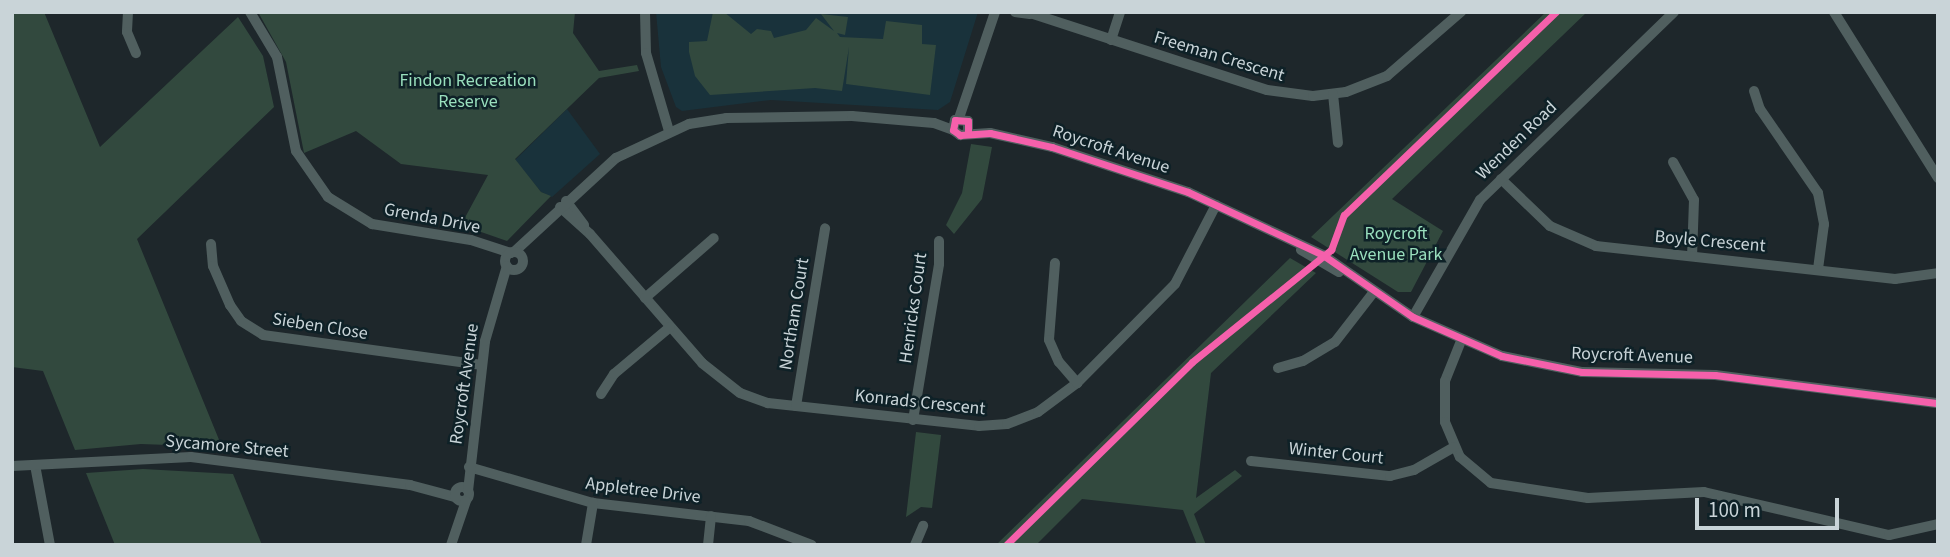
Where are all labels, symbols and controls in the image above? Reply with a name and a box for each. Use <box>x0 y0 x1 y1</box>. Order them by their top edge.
street label: Freeman Crescent <box>1151 27 1287 87</box>
park label: Findon Recreation Reserve <box>399 71 537 114</box>
street label: Wenden Road <box>1472 97 1562 185</box>
street label: Roycroft Avenue <box>1050 121 1172 179</box>
street label: Grenda Drive <box>382 199 482 239</box>
park label: Roycroft Avenue Park <box>1350 224 1442 266</box>
street label: Boyle Crescent <box>1654 226 1766 258</box>
street label: Henricks Court <box>896 251 932 365</box>
street label: Northam Court <box>775 256 815 372</box>
street label: Sieben Close <box>271 309 369 345</box>
street label: Roycroft Avenue <box>446 322 484 446</box>
street label: Roycroft Avenue <box>1571 343 1693 369</box>
street label: Konrads Crescent <box>854 385 986 421</box>
street label: Sycamore Street <box>165 431 289 463</box>
street label: Winter Court <box>1288 438 1384 470</box>
street label: Appletree Drive <box>584 473 702 509</box>
scale bar <box>1698 484 1842 528</box>
text: 100 m <box>1708 495 1761 525</box>

